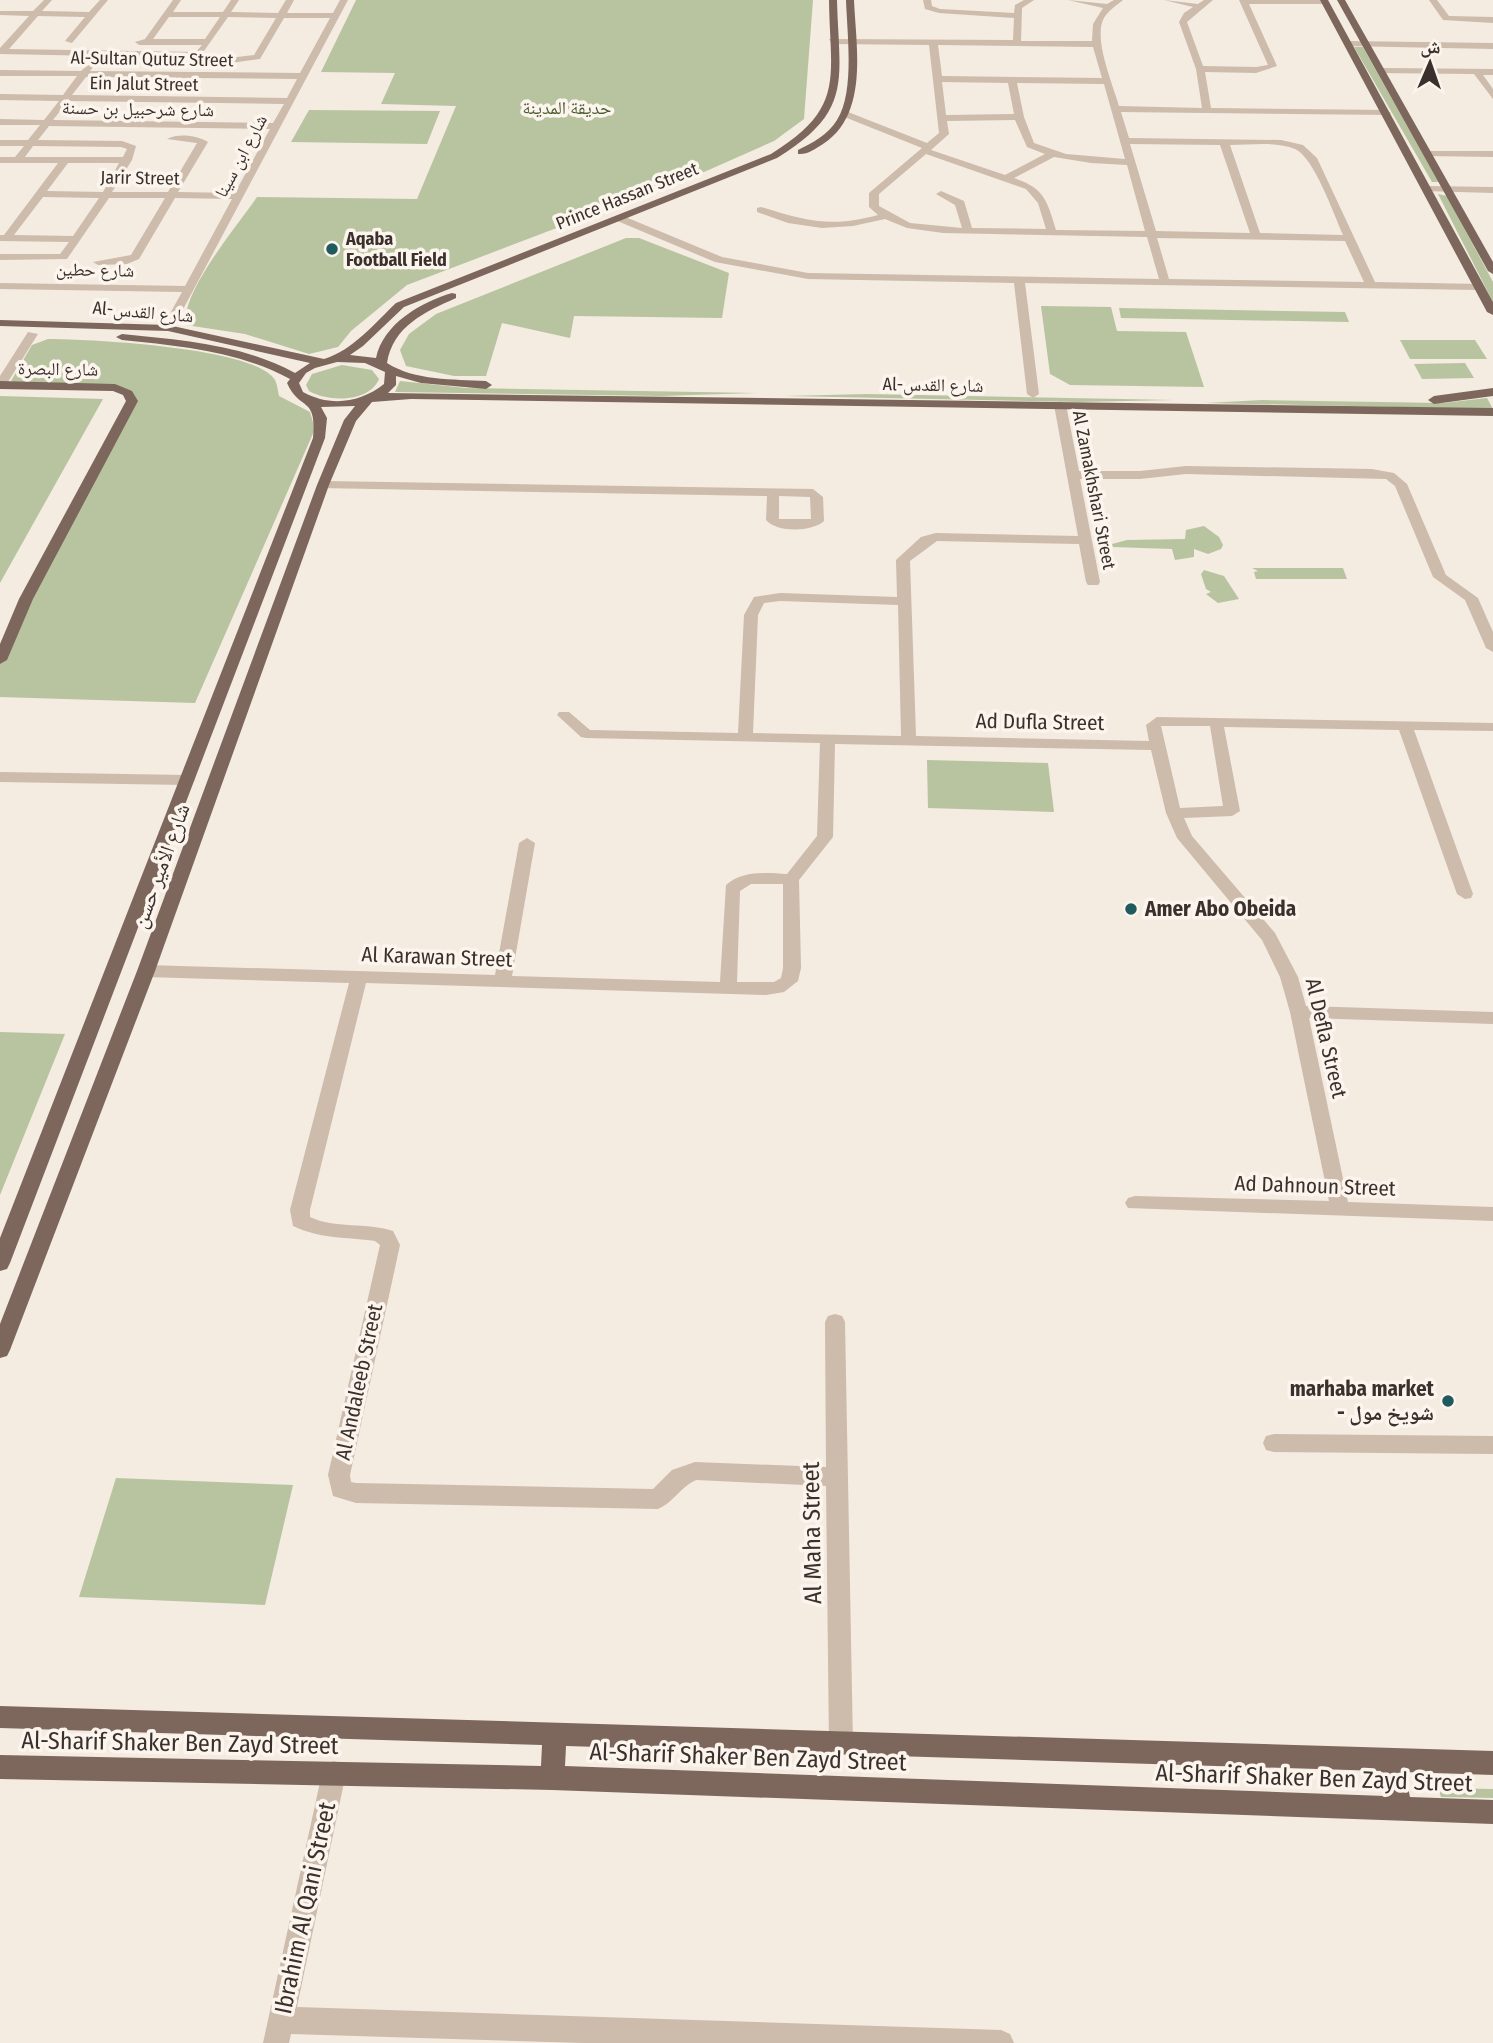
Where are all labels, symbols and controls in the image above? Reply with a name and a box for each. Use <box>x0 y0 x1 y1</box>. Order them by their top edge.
north arrow <box>1395 28 1465 98</box>
text: ش <box>1420 35 1441 58</box>
street label: Al-Sultan Qutuz Street <box>70 47 234 71</box>
street label: Ein Jalut Street <box>89 72 199 96</box>
street label: شارع شرحبيل بن حسنة <box>62 97 214 121</box>
park label: حديقة المدينة <box>522 97 612 119</box>
street label: شارع ابن سينا <box>210 111 272 201</box>
street label: Prince Hassan Street <box>553 157 701 235</box>
street label: Jarir Street <box>100 166 180 190</box>
place label: Aqaba Football Field <box>345 228 447 271</box>
marker: Aqaba Football Field <box>324 241 340 257</box>
street label: شارع حطين <box>56 258 134 282</box>
street label: Al-شارع القدس <box>92 297 194 327</box>
street label: شارع البصرة <box>18 357 98 381</box>
street label: Al-شارع القدس <box>882 373 984 397</box>
street label: Al Zamakhshari Street <box>1068 409 1120 571</box>
street label: Ad Dufla Street <box>975 708 1105 736</box>
street label: شارع الأمير حسن <box>126 800 196 932</box>
place label: Amer Abo Obeida <box>1144 896 1296 922</box>
marker: Amer Abo Obeida <box>1123 901 1139 917</box>
street label: Al Karawan Street <box>361 941 513 973</box>
street label: Al Defla Street <box>1300 975 1352 1101</box>
street label: Ad Dahnoun Street <box>1234 1170 1396 1202</box>
street label: Al Andaleeb Street <box>330 1301 388 1462</box>
place label: marhaba market - شويخ مول <box>1290 1376 1435 1427</box>
marker: marhaba market - شويخ مول <box>1440 1393 1456 1409</box>
street label: Al Maha Street <box>797 1461 827 1604</box>
street label: Al-Sharif Shaker Ben Zayd Street <box>21 1726 339 1760</box>
street label: Al-Sharif Shaker Ben Zayd Street <box>589 1737 907 1777</box>
street label: Al-Sharif Shaker Ben Zayd Street <box>1155 1758 1473 1798</box>
street label: Ibrahim Al Qani Street <box>269 1799 341 2016</box>

